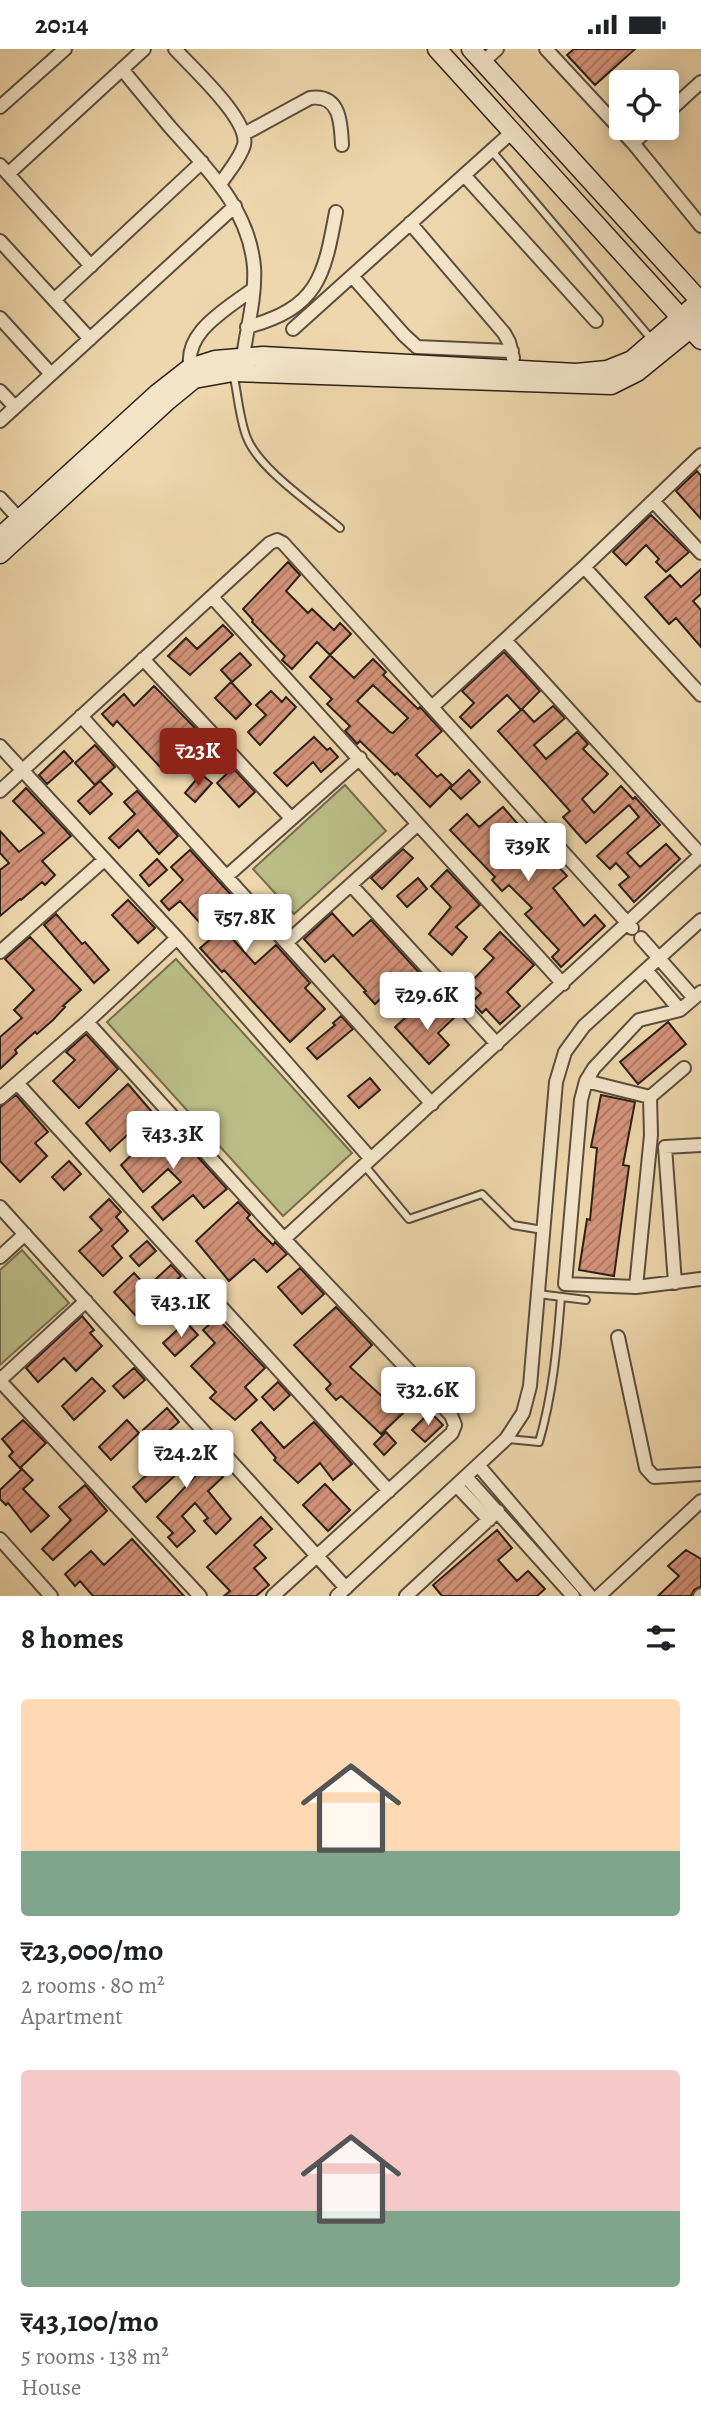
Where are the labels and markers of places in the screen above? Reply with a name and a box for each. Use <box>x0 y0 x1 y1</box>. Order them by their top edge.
pin: ₹23K <box>157 729 239 788</box>
pin: ₹39K <box>487 823 569 883</box>
pin: ₹57.8K <box>188 895 302 954</box>
pin: ₹29.6K <box>370 972 484 1032</box>
pin: ₹43.3K <box>116 1111 230 1171</box>
pin: ₹43.1K <box>124 1279 238 1339</box>
pin: ₹32.6K <box>371 1367 485 1427</box>
pin: ₹24.2K <box>129 1431 243 1490</box>

